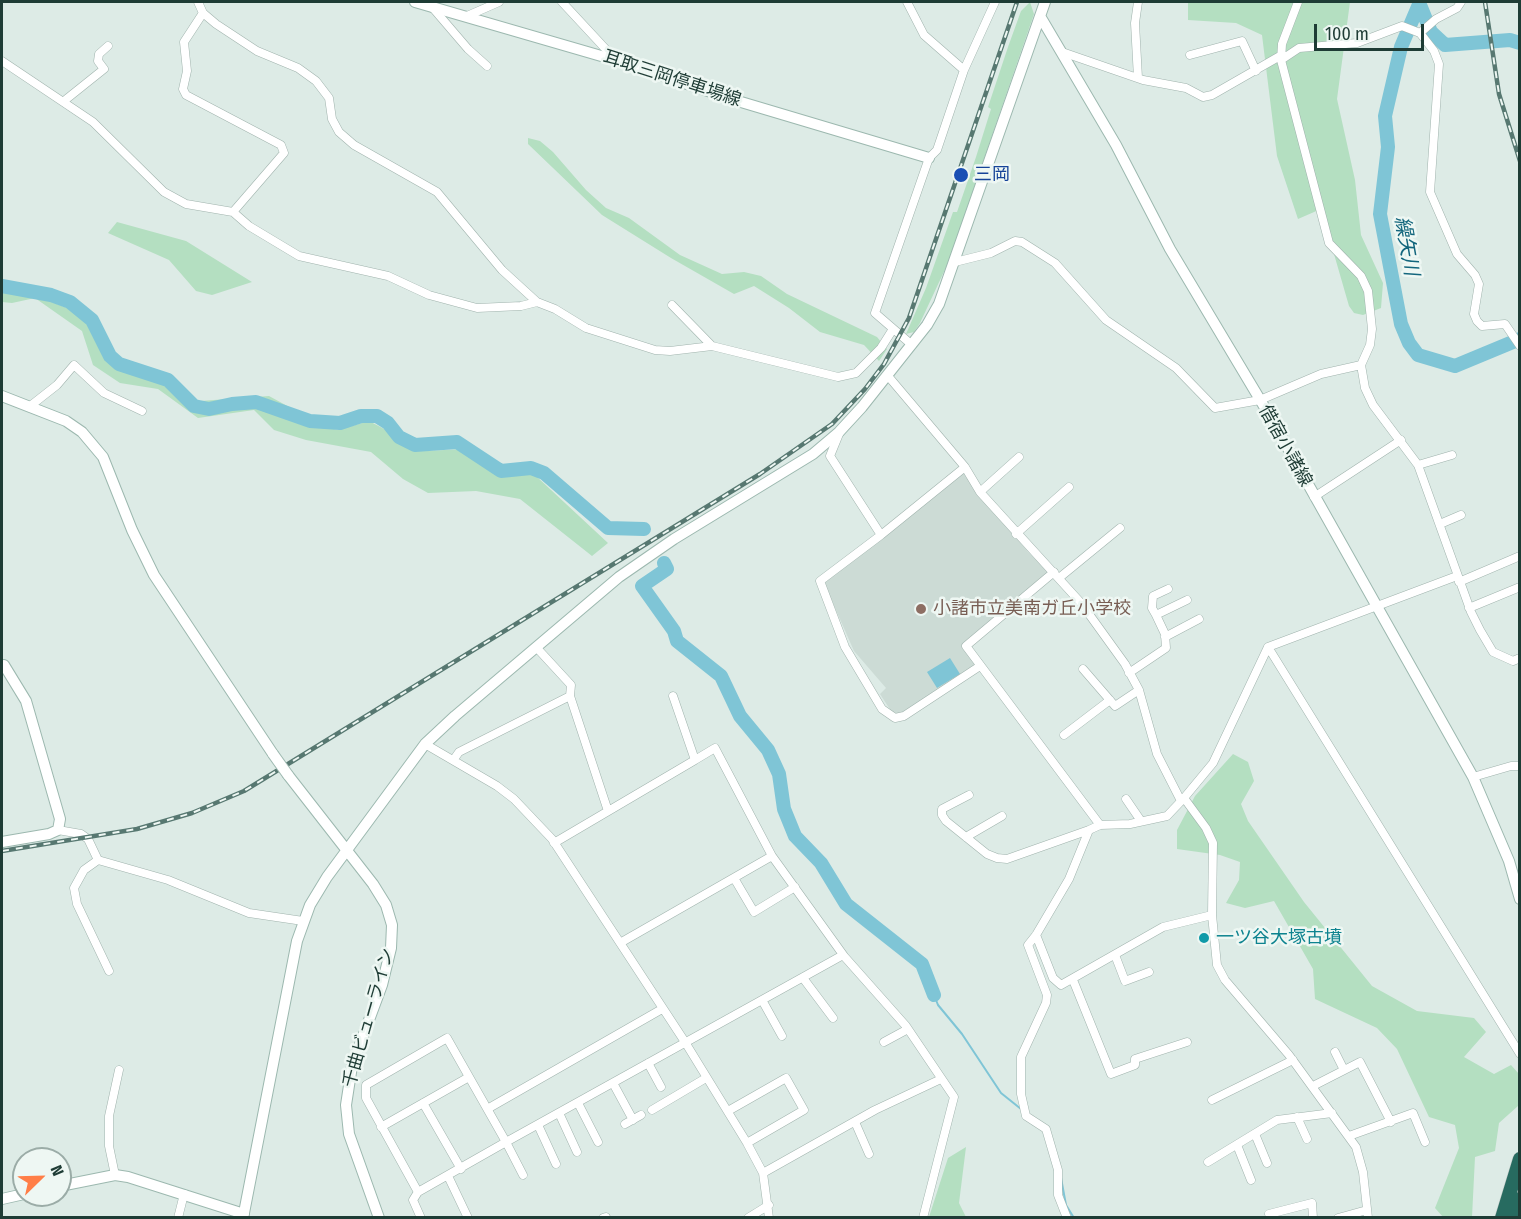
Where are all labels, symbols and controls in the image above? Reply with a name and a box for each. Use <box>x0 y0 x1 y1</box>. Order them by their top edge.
scale bar <box>1317 12 1426 50</box>
text: 100 m <box>1325 23 1369 45</box>
street label: 耳取三岡停車場線 <box>600 46 744 112</box>
place label: 三岡 <box>974 164 1010 186</box>
marker: 三岡 <box>952 166 970 184</box>
water label: 繰矢川 <box>1389 214 1423 278</box>
street label: 借宿小諸線 <box>1254 401 1316 491</box>
place label: 小諸市立美南ガ丘小学校 <box>933 598 1131 620</box>
marker: 小諸市立美南ガ丘小学校 <box>914 602 928 616</box>
place label: 一ツ谷大塚古墳 <box>1216 927 1342 949</box>
marker: 一ツ谷大塚古墳 <box>1197 931 1211 945</box>
street label: 千曲ビューライン <box>339 946 399 1090</box>
north arrow <box>12 1147 72 1207</box>
text: N <box>47 1162 68 1179</box>

